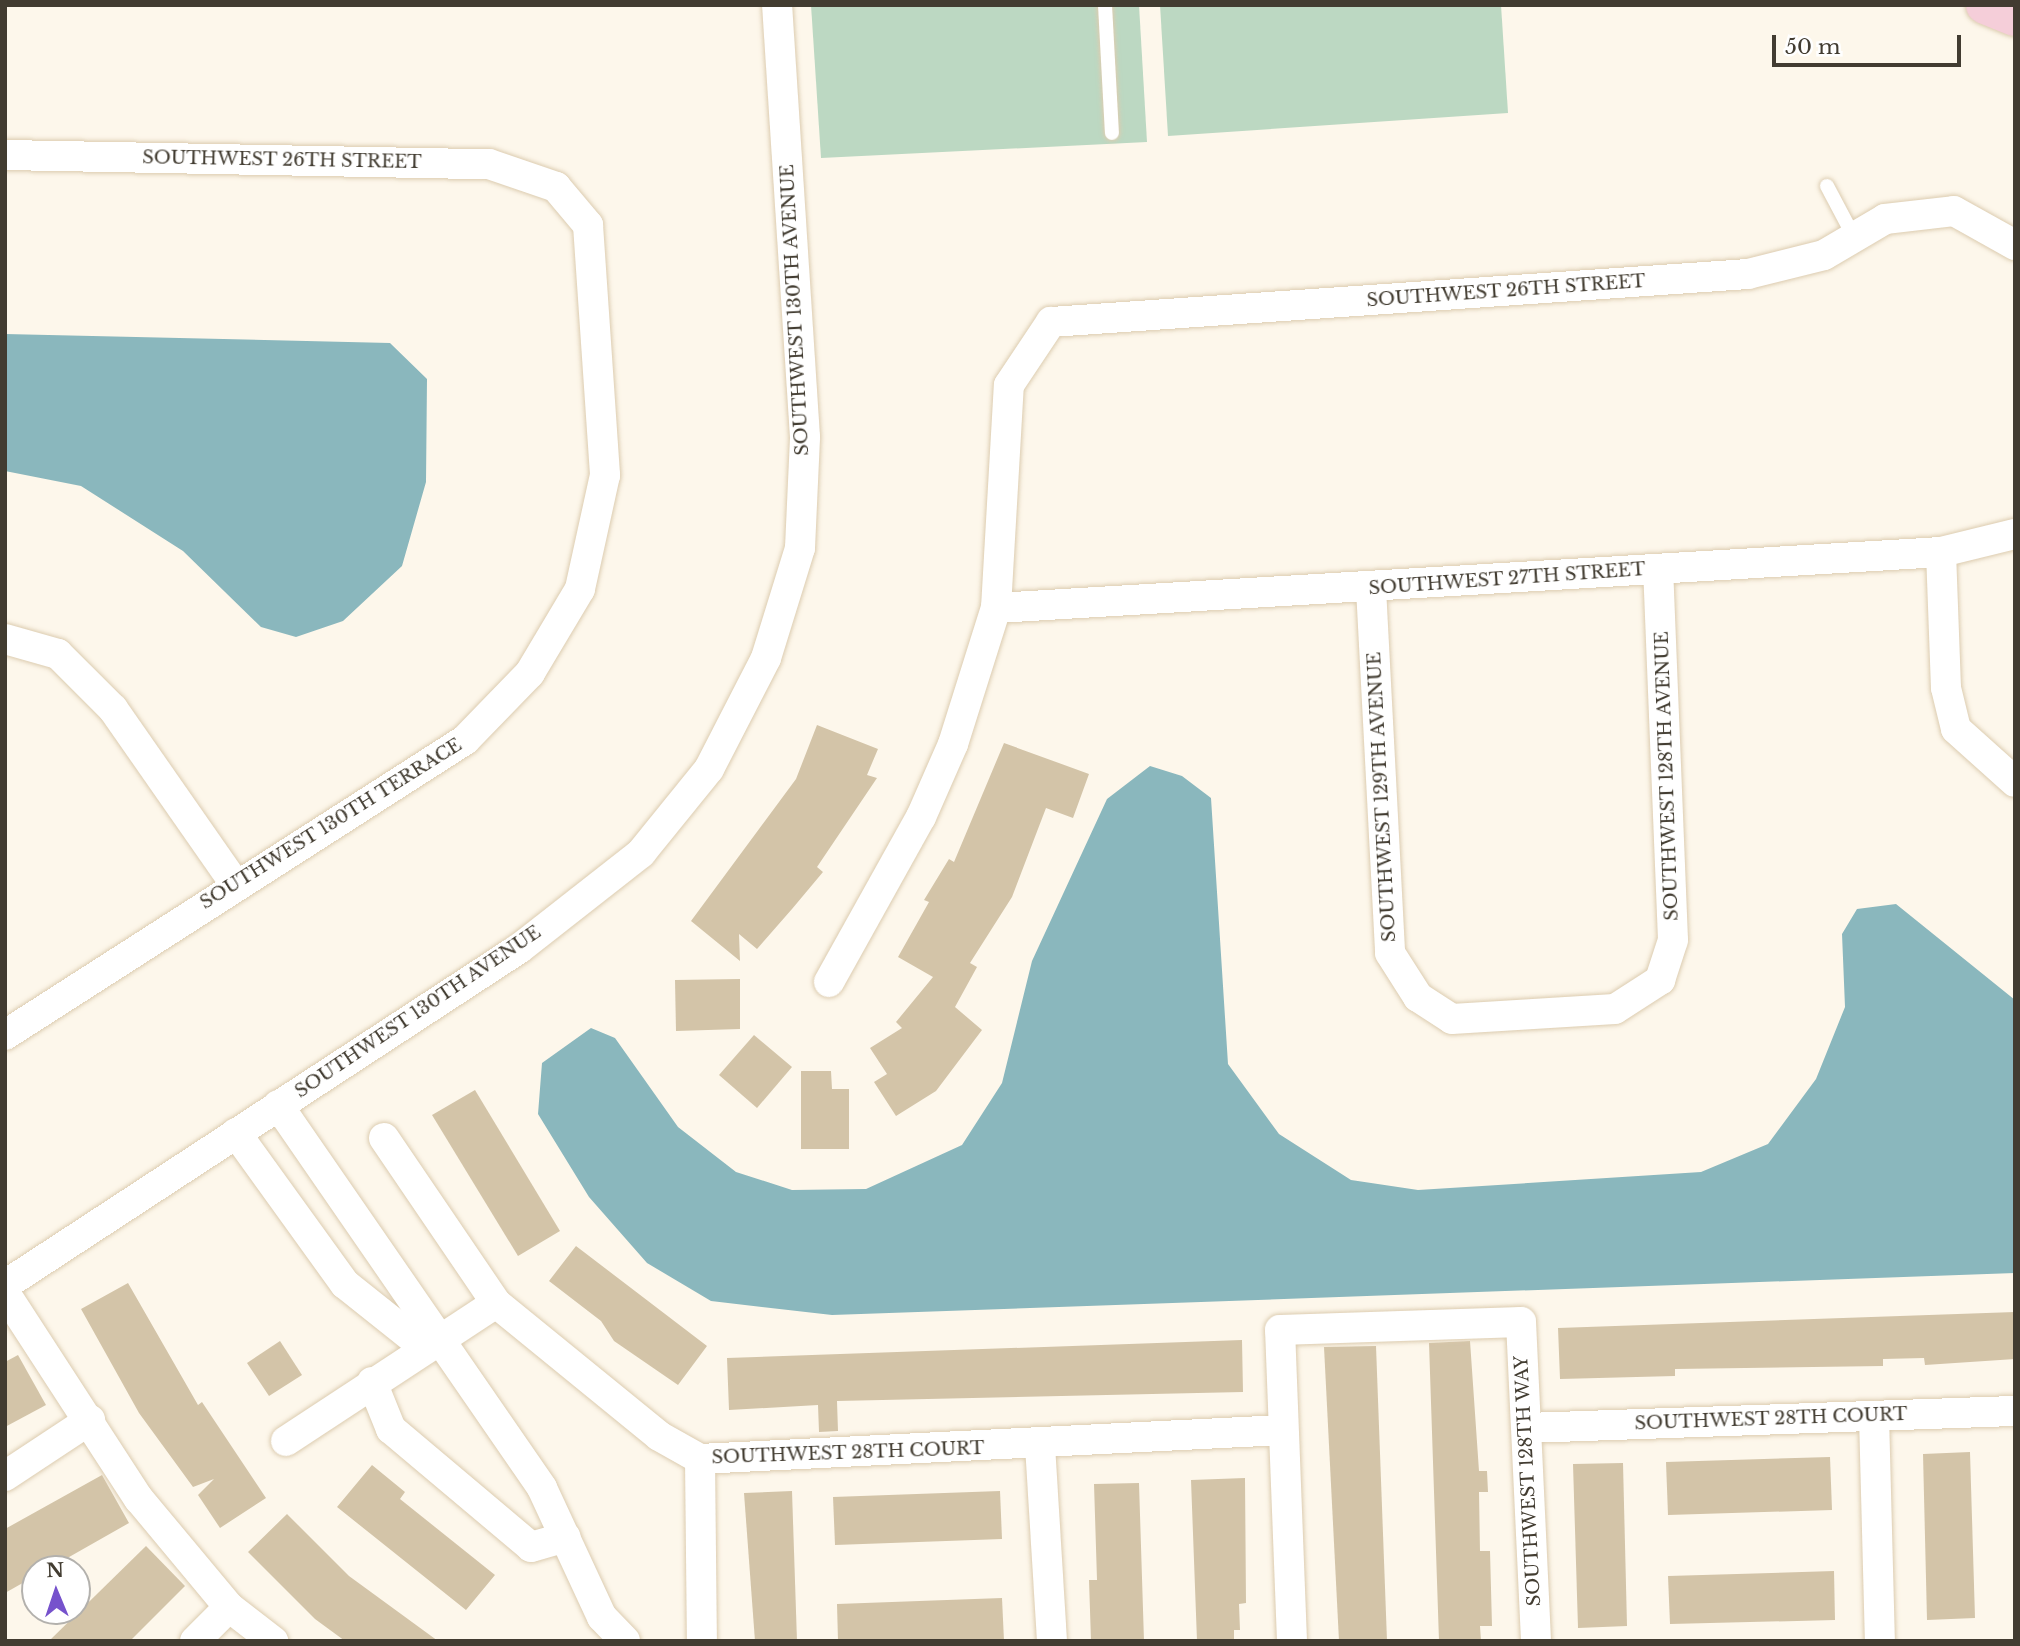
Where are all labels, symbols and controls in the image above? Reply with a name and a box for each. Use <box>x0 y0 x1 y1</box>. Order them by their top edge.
scale bar <box>1775 21 1964 65</box>
text: 50 m <box>1785 34 1840 60</box>
street label: SOUTHWEST 26TH STREET <box>142 147 422 173</box>
street label: SOUTHWEST 130TH AVENUE <box>777 163 813 457</box>
street label: SOUTHWEST 26TH STREET <box>1366 270 1646 312</box>
street label: SOUTHWEST 27TH STREET <box>1368 559 1646 599</box>
street label: SOUTHWEST 128TH AVENUE <box>1651 630 1683 922</box>
street label: SOUTHWEST 129TH AVENUE <box>1364 651 1400 943</box>
street label: SOUTHWEST 130TH TERRACE <box>196 734 466 914</box>
street label: SOUTHWEST 130TH AVENUE <box>290 921 546 1103</box>
street label: SOUTHWEST 128TH WAY <box>1511 1354 1545 1608</box>
street label: SOUTHWEST 28TH COURT <box>1634 1403 1908 1435</box>
street label: SOUTHWEST 28TH COURT <box>711 1437 985 1469</box>
north arrow <box>21 1555 91 1625</box>
text: N <box>46 1559 65 1582</box>

